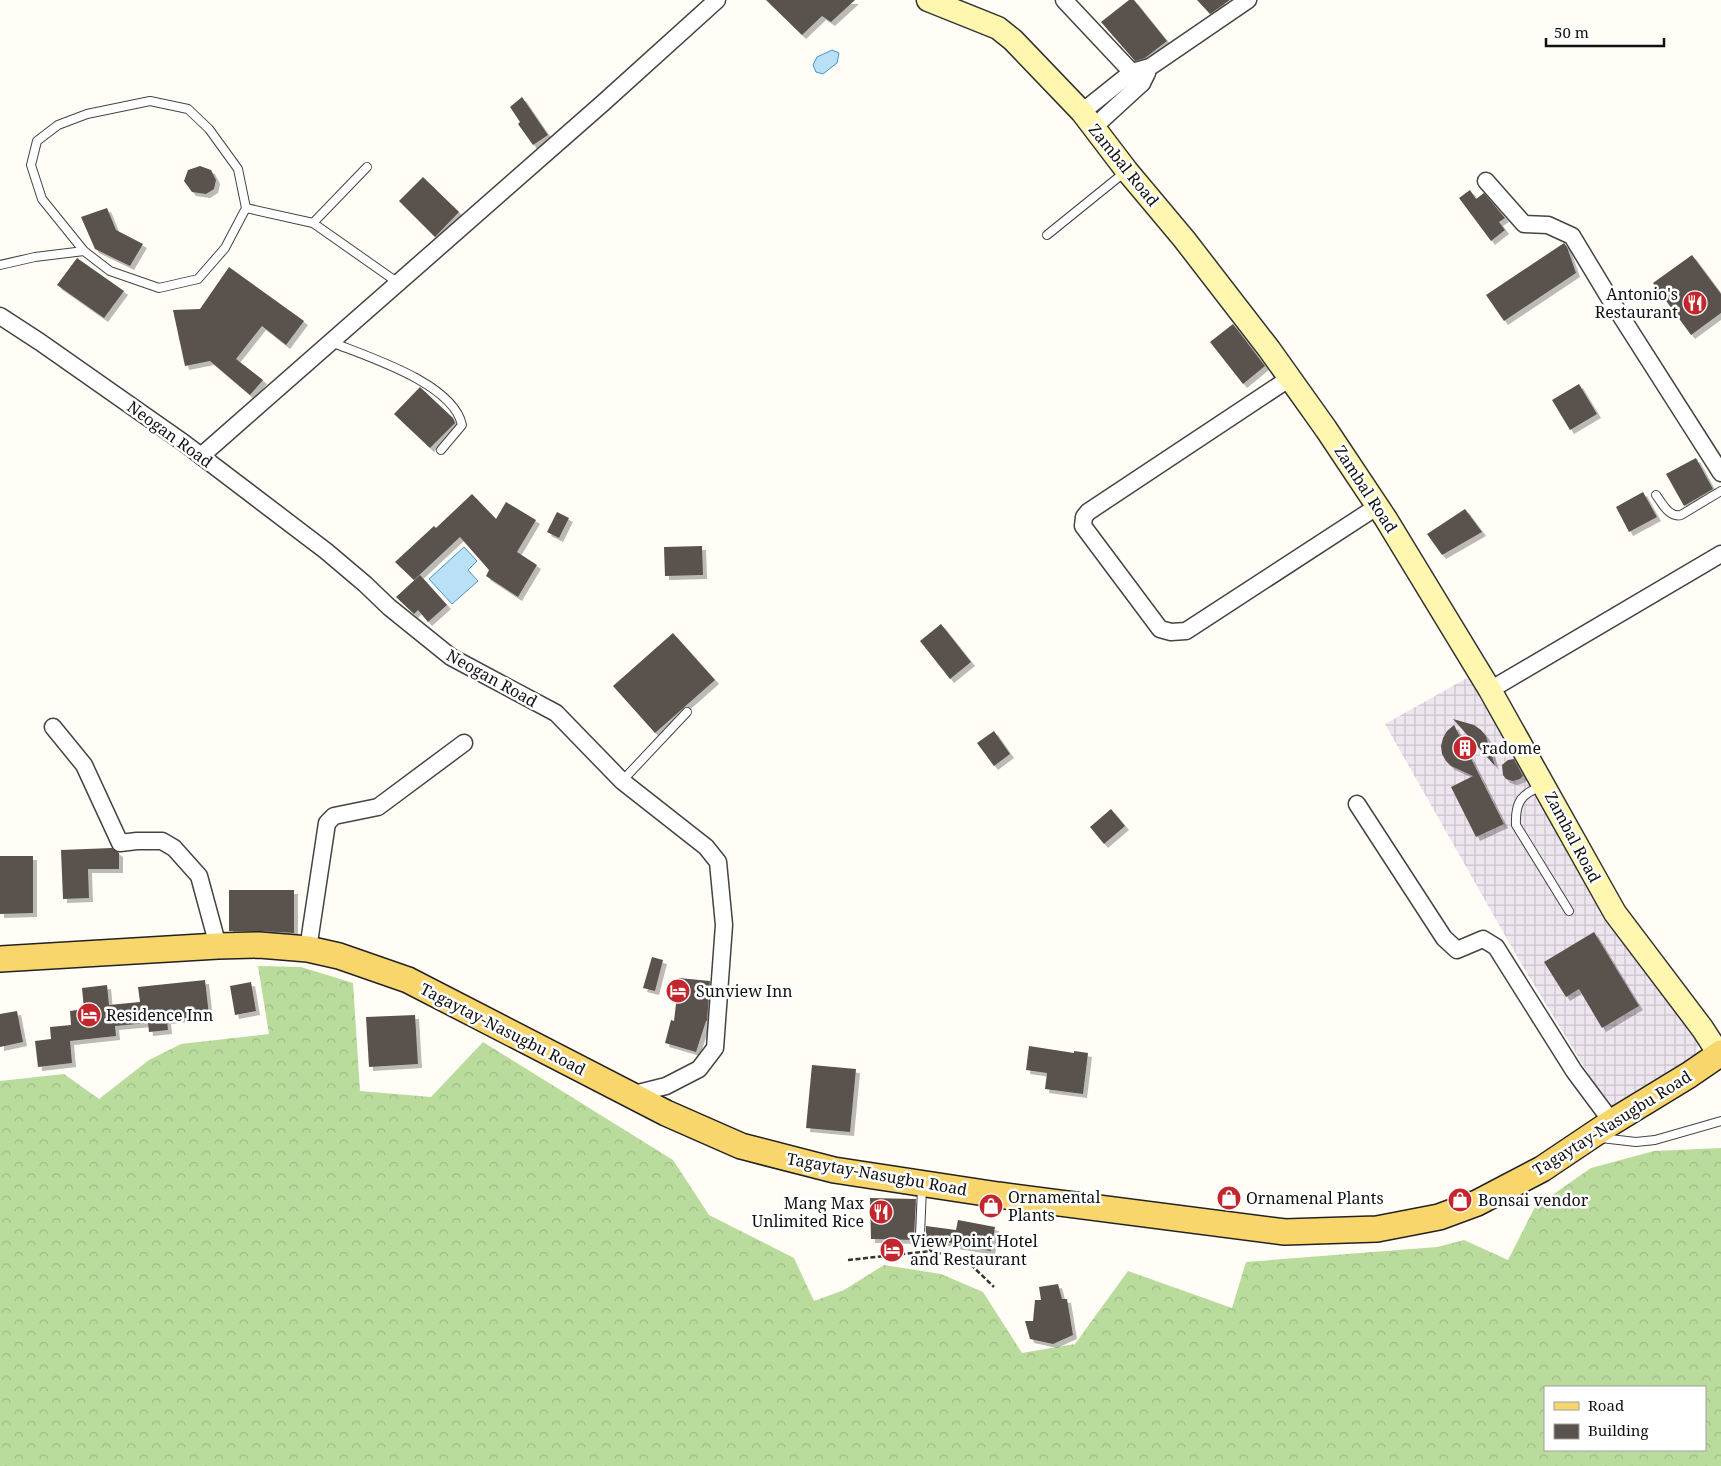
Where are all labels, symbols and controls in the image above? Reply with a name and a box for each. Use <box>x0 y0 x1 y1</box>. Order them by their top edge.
scale bar <box>1546 15 1664 47</box>
text: 50 m <box>1554 22 1589 42</box>
street label: Zambal Road <box>1084 119 1164 211</box>
place label: Antonio's Restaurant <box>1595 283 1678 323</box>
restaurant icon: Antonio's Restaurant <box>1682 290 1708 316</box>
street label: Neogan Road <box>123 396 217 473</box>
street label: Zambal Road <box>1330 441 1403 537</box>
street label: Neogan Road <box>443 644 542 712</box>
building icon: radome <box>1452 735 1478 761</box>
place label: radome <box>1482 737 1541 759</box>
street label: Zambal Road <box>1540 788 1606 887</box>
street label: Tagaytay-Nasugbu Road <box>417 978 590 1080</box>
hotel icon: Sunview Inn <box>665 978 691 1004</box>
place label: Sunview Inn <box>696 980 793 1002</box>
hotel icon: Residence Inn <box>76 1002 102 1028</box>
place label: Residence Inn <box>106 1004 213 1026</box>
street label: Tagaytay-Nasugbu Road <box>1529 1065 1696 1181</box>
street label: Tagaytay-Nasugbu Road <box>785 1147 969 1201</box>
shop icon: Ornamenal Plants <box>1216 1185 1242 1211</box>
place label: Ornamental Plants <box>1008 1186 1100 1226</box>
place label: Ornamenal Plants <box>1246 1187 1384 1209</box>
shop icon: Bonsai vendor <box>1447 1187 1473 1213</box>
place label: Bonsai vendor <box>1478 1189 1589 1211</box>
place label: Mang Max Unlimited Rice <box>752 1192 865 1232</box>
shop icon: Ornamental Plants <box>978 1193 1004 1219</box>
restaurant icon: Mang Max Unlimited Rice <box>868 1199 894 1225</box>
place label: View Point Hotel and Restaurant <box>910 1230 1038 1270</box>
hotel icon: View Point Hotel and Restaurant <box>879 1237 905 1263</box>
legend <box>1544 1386 1706 1451</box>
text: Road <box>1588 1395 1624 1415</box>
text: Building <box>1588 1420 1649 1440</box>

